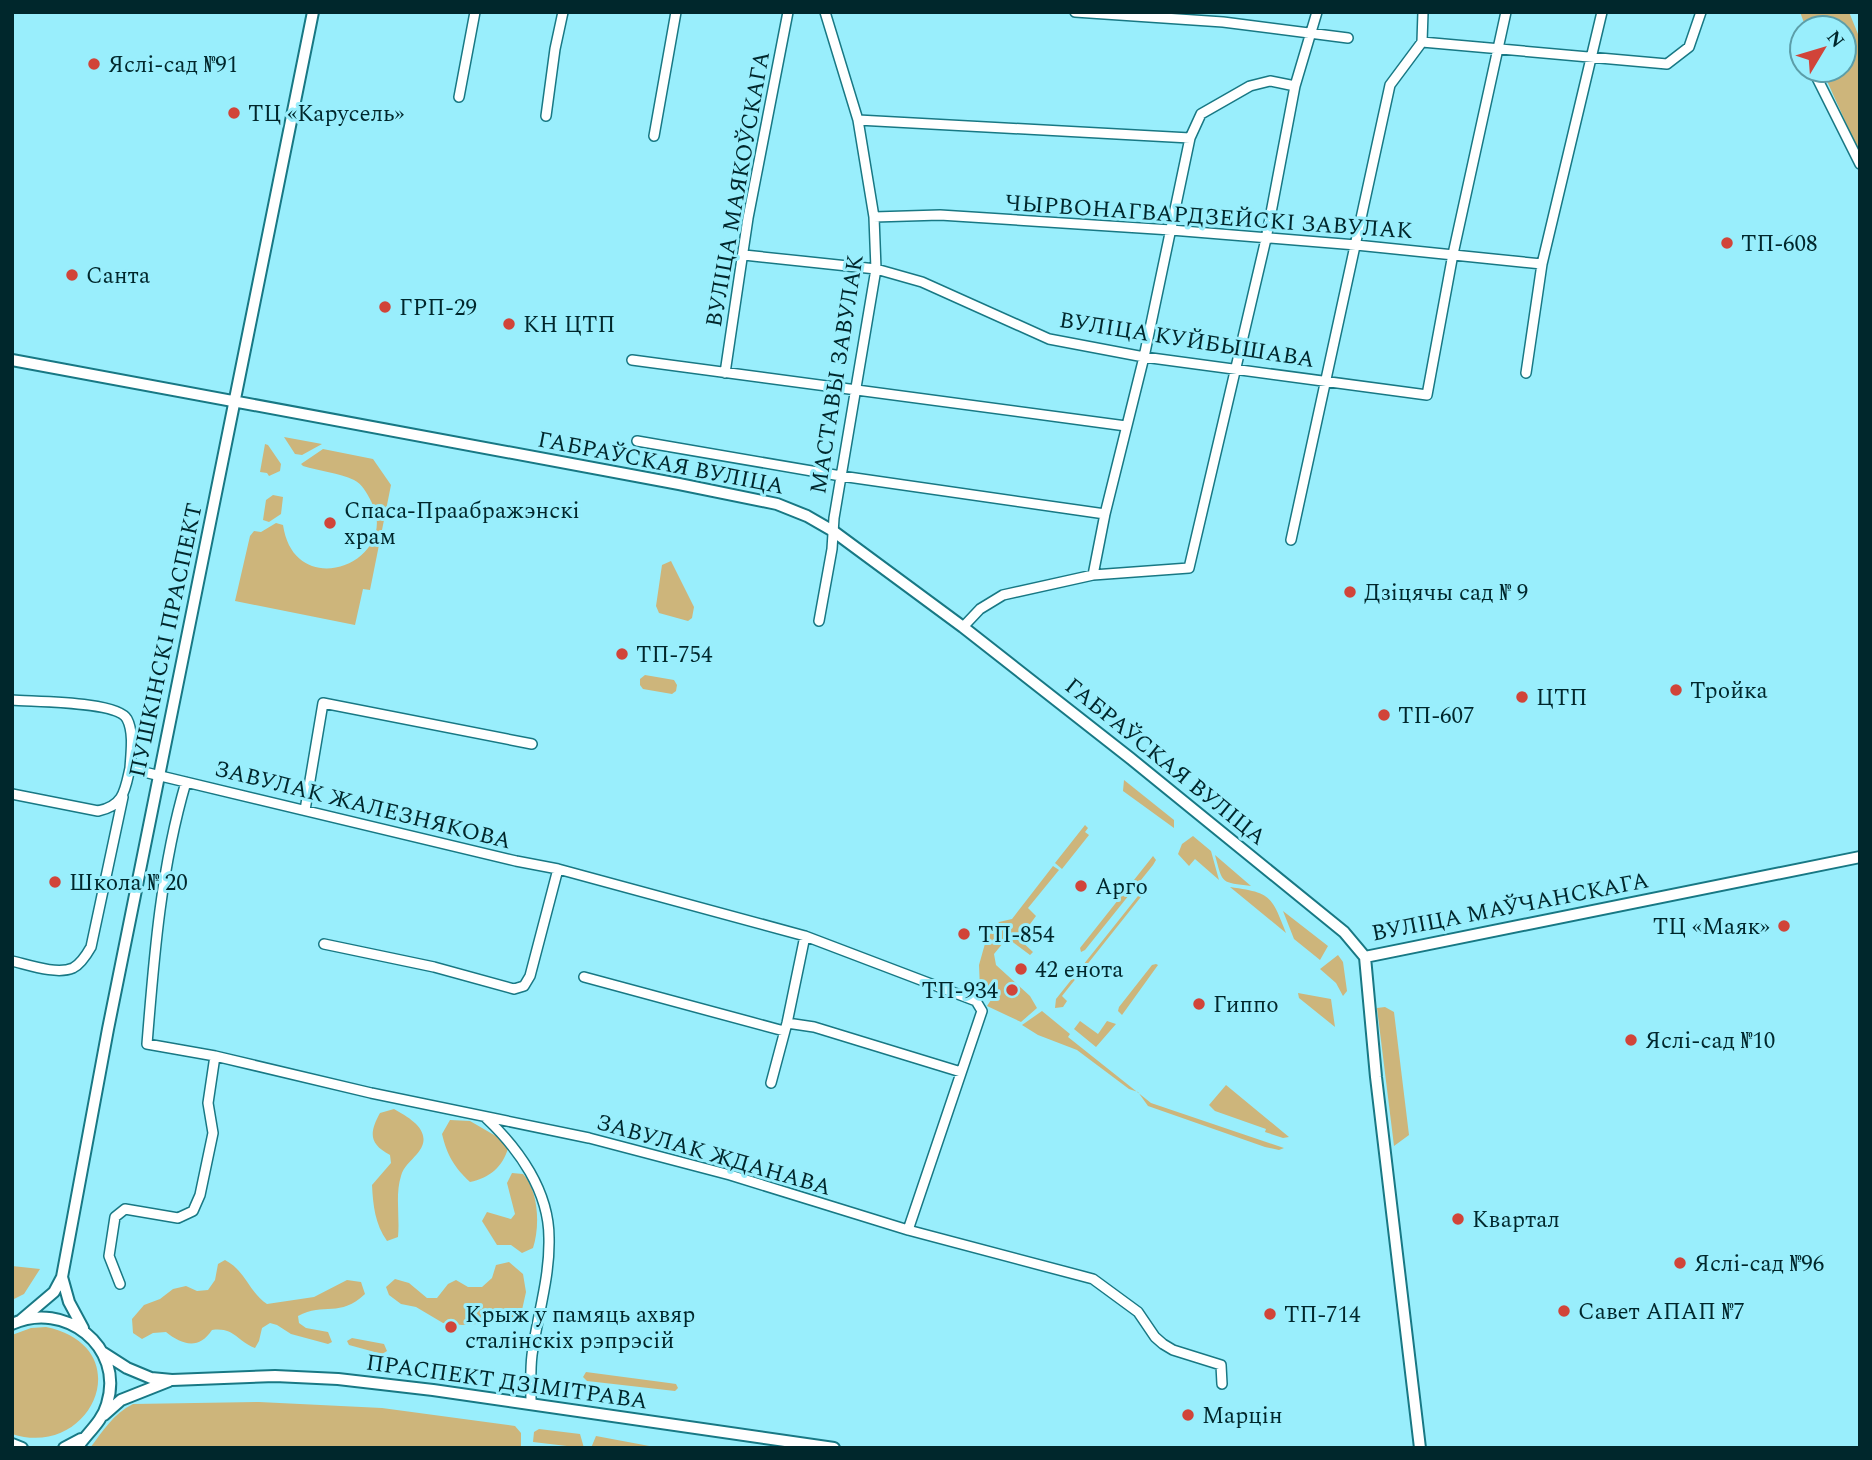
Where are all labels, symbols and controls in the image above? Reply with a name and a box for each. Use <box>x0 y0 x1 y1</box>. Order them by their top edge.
north arrow <box>1788 14 1858 84</box>
text: N <box>1819 24 1851 54</box>
place label: Яслі-сад №91 <box>108 48 238 83</box>
street label: ВУЛІЦА МАЯКОЎСКАГА <box>697 49 780 330</box>
marker: Яслі-сад №91 <box>86 56 102 72</box>
place label: ТЦ «Карусель» <box>248 97 405 132</box>
marker: ТЦ «Карусель» <box>226 105 242 121</box>
street label: ЧЫРВОНАГВАРДЗЕЙСКІ ЗАВУЛАК <box>1004 186 1414 249</box>
place label: ТП-608 <box>1741 227 1818 262</box>
marker: ТП-608 <box>1719 235 1735 251</box>
street label: МАСТАВЫ ЗАВУЛАК <box>801 252 874 496</box>
place label: Санта <box>86 259 150 294</box>
marker: Санта <box>64 267 80 283</box>
place label: ГРП-29 <box>399 291 477 326</box>
marker: ГРП-29 <box>377 299 393 315</box>
street label: ВУЛІЦА КУЙБЫШАВА <box>1057 303 1317 378</box>
place label: КН ЦТП <box>523 308 615 343</box>
marker: КН ЦТП <box>501 316 517 332</box>
street label: ГАБРАЎСКАЯ ВУЛІЦА <box>534 422 787 505</box>
place label: Спаса-Праабражэнскі храм <box>344 494 580 555</box>
street label: ПУШКІНСКІ ПРАСПЕКТ <box>120 500 213 781</box>
marker: Спаса-Праабражэнскі храм <box>322 515 338 531</box>
place label: Дзіцячы сад № 9 <box>1364 576 1528 611</box>
marker: Дзіцячы сад № 9 <box>1342 584 1358 600</box>
place label: ТП-754 <box>636 638 713 673</box>
marker: ТП-754 <box>614 646 630 662</box>
street label: ГАБРАЎСКАЯ ВУЛІЦА <box>1057 670 1273 855</box>
place label: Тройка <box>1690 674 1768 709</box>
place label: ЦТП <box>1536 681 1587 716</box>
marker: Тройка <box>1668 682 1684 698</box>
marker: ЦТП <box>1514 689 1530 705</box>
place label: ТП-607 <box>1398 699 1475 734</box>
marker: ТП-607 <box>1376 707 1392 723</box>
street label: ЗАВУЛАК ЖАЛЕЗНЯКОВА <box>210 752 515 859</box>
street label: ВУЛІЦА МАЎЧАНСКАГА <box>1369 863 1652 952</box>
place label: Школа № 20 <box>69 866 188 901</box>
place label: Арго <box>1095 870 1148 905</box>
marker: Школа № 20 <box>47 874 63 890</box>
marker: Арго <box>1073 878 1089 894</box>
place label: ТЦ «Маяк» <box>1653 910 1770 945</box>
place label: ТП-854 <box>978 918 1055 953</box>
marker: ТЦ «Маяк» <box>1776 918 1792 934</box>
marker: ТП-854 <box>956 926 972 942</box>
place label: 42 енота <box>1035 953 1123 988</box>
marker: 42 енота <box>1013 961 1029 977</box>
place label: ТП-934 <box>921 974 998 1009</box>
marker: ТП-934 <box>1004 982 1020 998</box>
place label: Гиппо <box>1213 988 1279 1023</box>
marker: Гиппо <box>1191 996 1207 1012</box>
place label: Яслі-сад №10 <box>1645 1024 1775 1059</box>
marker: Яслі-сад №10 <box>1623 1032 1639 1048</box>
street label: ЗАВУЛАК ЖДАНАВА <box>592 1105 835 1206</box>
place label: Квартал <box>1472 1203 1560 1238</box>
marker: Квартал <box>1450 1211 1466 1227</box>
place label: Яслі-сад №96 <box>1694 1247 1824 1282</box>
marker: Яслі-сад №96 <box>1672 1255 1688 1271</box>
place label: Савет АПАП №7 <box>1578 1295 1745 1330</box>
place label: Крыж у памяць ахвяр сталінскіх рэпрэсій <box>465 1298 695 1359</box>
place label: ТП-714 <box>1284 1298 1361 1333</box>
marker: Савет АПАП №7 <box>1556 1303 1572 1319</box>
marker: ТП-714 <box>1262 1306 1278 1322</box>
marker: Крыж у памяць ахвяр сталінскіх рэпрэсій <box>443 1319 459 1335</box>
street label: ПРАСПЕКТ ДЗІМІТРАВА <box>364 1345 650 1420</box>
place label: Марцін <box>1202 1399 1283 1434</box>
marker: Марцін <box>1180 1407 1196 1423</box>

